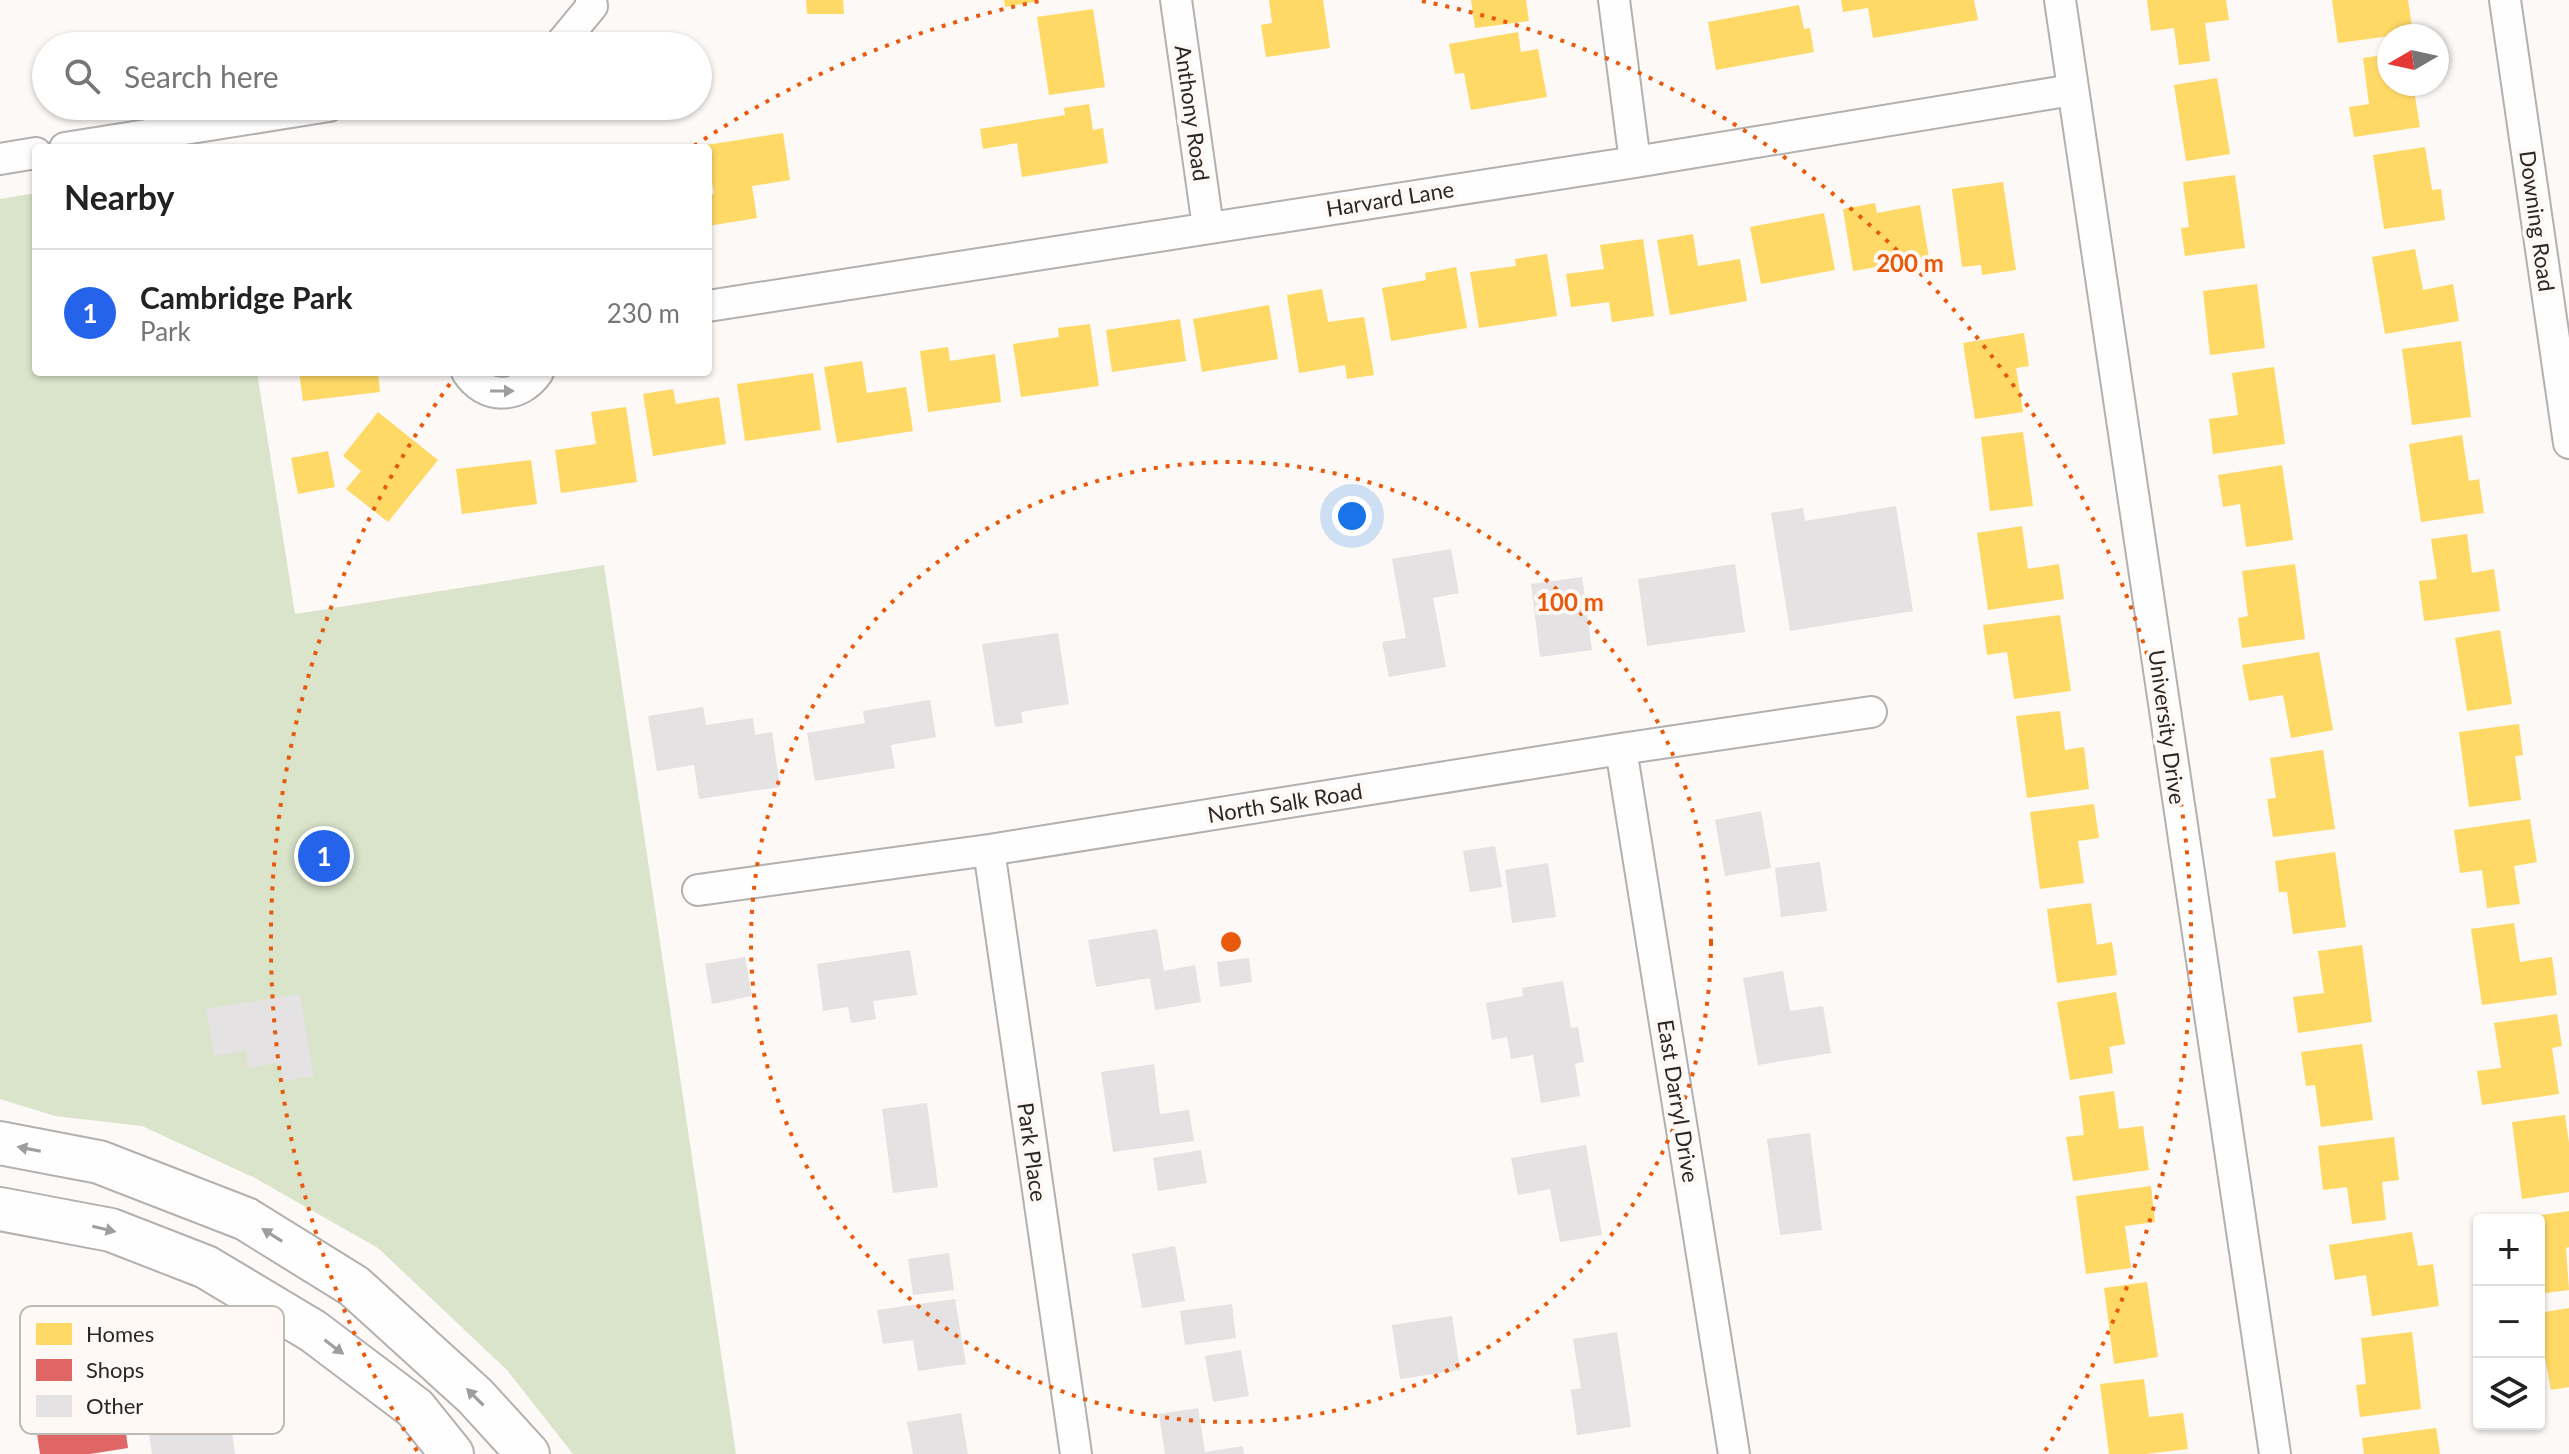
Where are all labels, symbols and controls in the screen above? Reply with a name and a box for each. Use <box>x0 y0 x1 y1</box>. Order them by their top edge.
north arrow <box>2377 24 2449 96</box>
search box <box>32 32 712 120</box>
street label: Anthony Road <box>1170 43 1215 183</box>
icon: search <box>60 54 104 98</box>
text: Search here <box>124 58 279 94</box>
street label: Downing Road <box>2514 149 2561 293</box>
street label: Harvard Lane <box>1324 175 1456 222</box>
text: Nearby <box>64 176 175 217</box>
text: 200 m <box>1876 248 1944 277</box>
text: Cambridge Park <box>140 279 353 315</box>
text: 1 <box>82 297 98 329</box>
text: 230 m <box>607 297 680 329</box>
text: Park <box>140 315 191 347</box>
one-way arrow <box>490 385 516 398</box>
your location <box>1332 496 1372 536</box>
text: 100 m <box>1536 587 1604 616</box>
street label: University Drive <box>2143 648 2192 806</box>
street label: North Salk Road <box>1206 777 1364 828</box>
pin: 1 <box>298 826 350 886</box>
centre of rings <box>1217 928 1245 956</box>
street label: East Darryl Drive <box>1652 1018 1705 1184</box>
street label: Park Place <box>1012 1101 1053 1203</box>
one-way arrow <box>16 1142 41 1154</box>
map controls <box>2473 1214 2545 1430</box>
button: + <box>2473 1214 2545 1286</box>
one-way arrow <box>92 1223 117 1236</box>
one-way arrow <box>261 1229 283 1243</box>
button: − <box>2473 1286 2545 1358</box>
legend <box>20 1306 284 1434</box>
text: Homes <box>86 1320 154 1347</box>
one-way arrow <box>324 1339 344 1355</box>
text: Shops <box>86 1356 144 1383</box>
button: layers <box>2473 1358 2545 1430</box>
one-way arrow <box>466 1388 485 1407</box>
text: Other <box>86 1392 143 1419</box>

